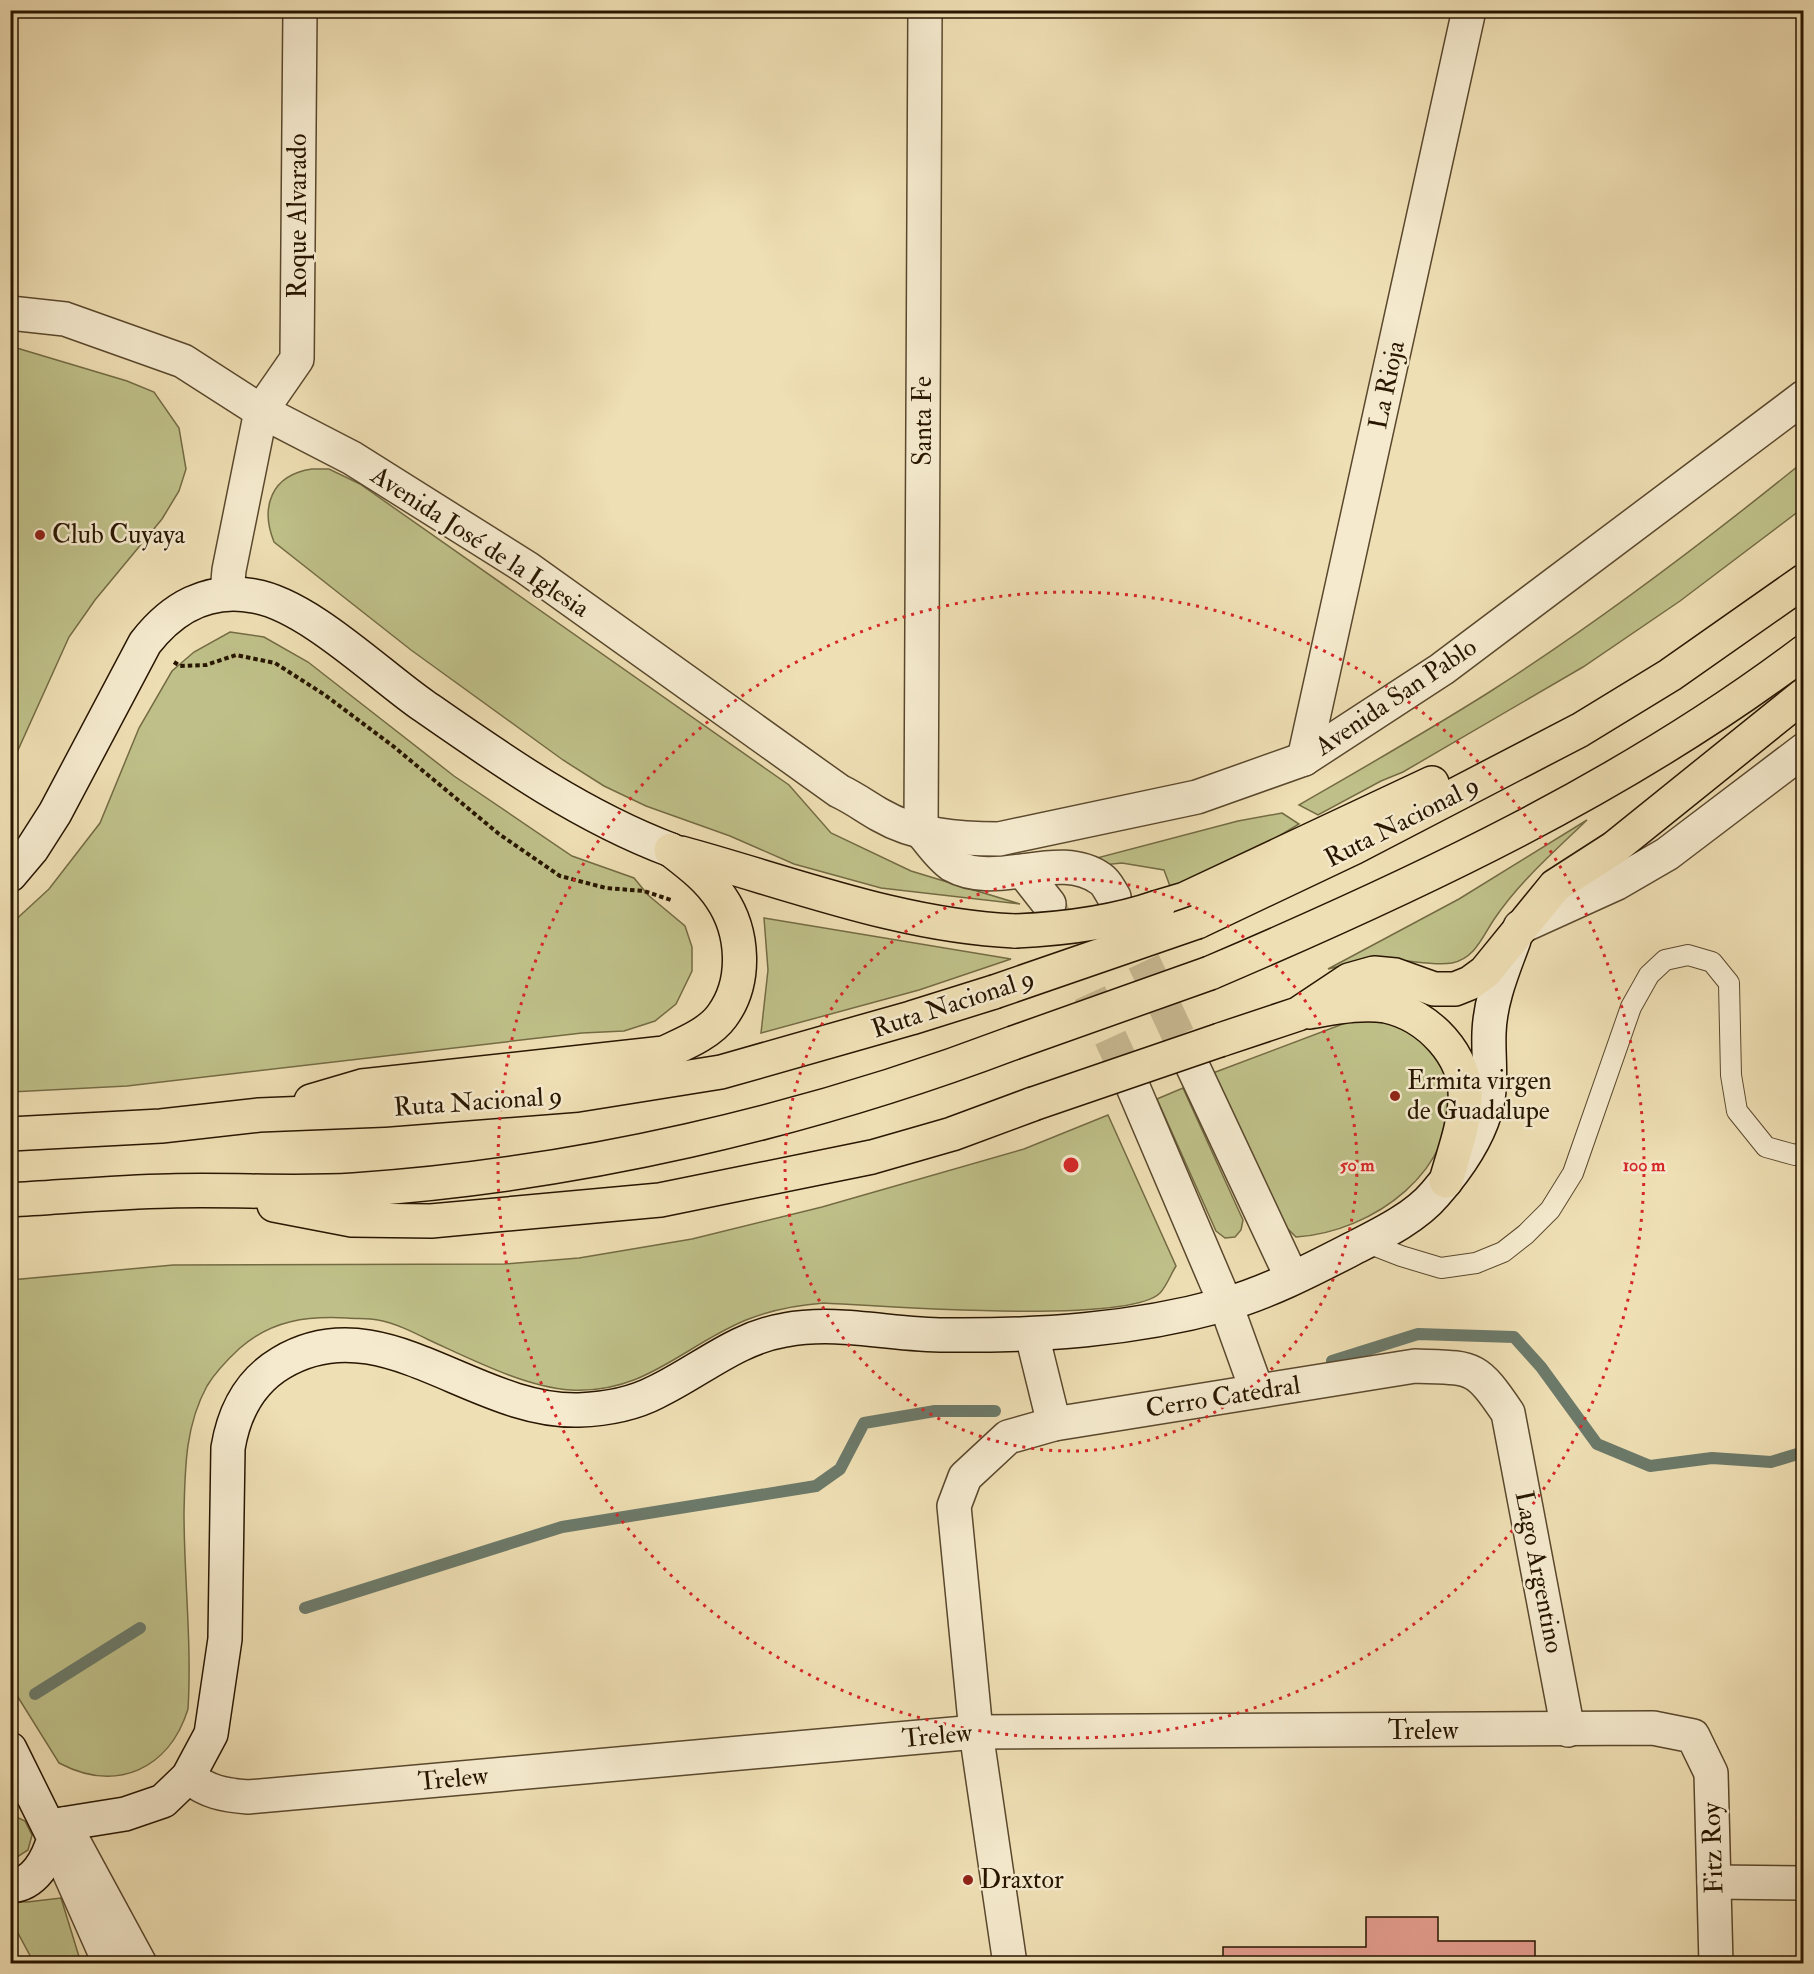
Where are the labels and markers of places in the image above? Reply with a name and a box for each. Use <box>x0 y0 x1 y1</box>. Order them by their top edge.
place label: Club Cuyaya <box>52 519 186 551</box>
marker: Club Cuyaya <box>33 528 47 542</box>
place label: Ermita virgen de Guadalupe <box>1407 1065 1552 1128</box>
marker: Ermita virgen de Guadalupe <box>1388 1089 1402 1103</box>
centre of rings <box>1061 1155 1081 1175</box>
place label: Draxtor <box>980 1864 1064 1896</box>
marker: Draxtor <box>961 1873 975 1887</box>

